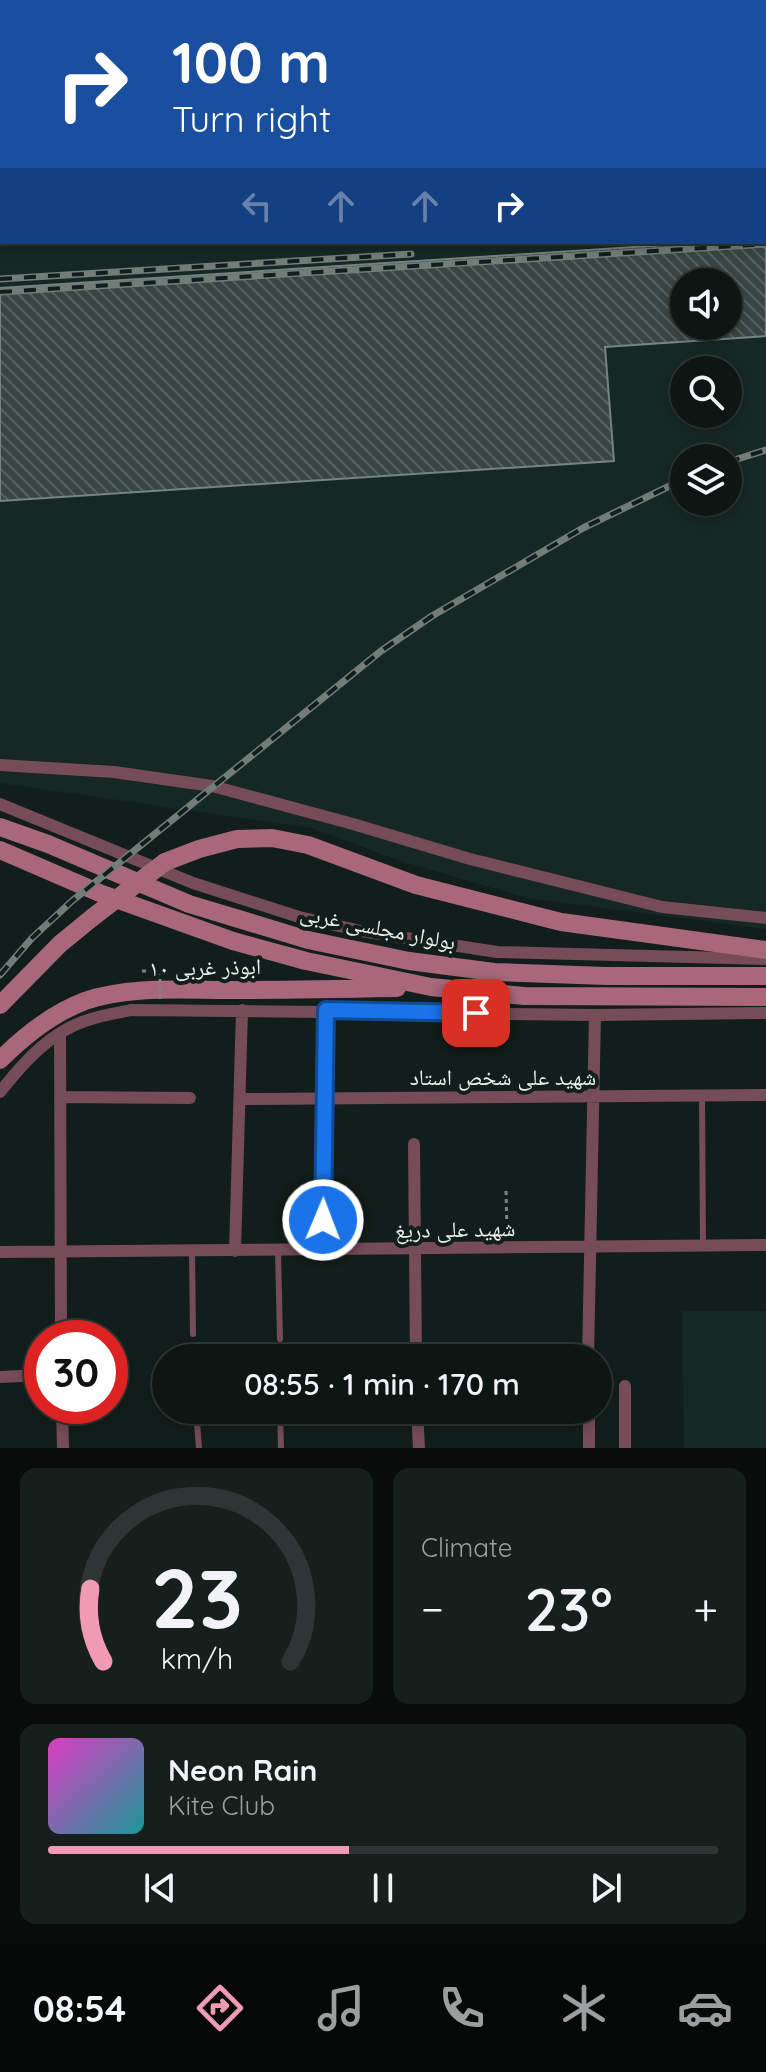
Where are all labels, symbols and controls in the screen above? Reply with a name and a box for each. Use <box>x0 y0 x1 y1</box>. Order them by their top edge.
text: 100 m <box>172 27 330 97</box>
icon: right <box>40 32 144 136</box>
text: Turn right <box>172 96 331 141</box>
icon: left <box>235 184 279 228</box>
icon: ahead <box>319 184 363 228</box>
icon: ahead <box>403 184 447 228</box>
icon: right <box>487 184 531 228</box>
map controls <box>670 268 742 516</box>
button: sound <box>670 268 742 340</box>
button: search <box>670 356 742 428</box>
button: layers <box>670 444 742 516</box>
street label: بولوار مجلسی غربی <box>298 898 458 956</box>
street label: ابوذر غربی ۱۰ <box>149 952 261 982</box>
pin <box>442 979 510 1047</box>
icon: arrive <box>454 991 498 1035</box>
street label: شهید علی شخص استاد <box>410 1063 596 1091</box>
position arrow <box>281 1178 365 1262</box>
street label: شهید علی دریغ <box>395 1214 515 1244</box>
speed limit sign: 30 <box>24 1320 128 1424</box>
text: 08:55 · 1 min · 170 m <box>244 1365 520 1403</box>
text: Climate <box>421 1531 512 1564</box>
text: 23 <box>150 1545 243 1649</box>
text: 23° <box>524 1571 613 1646</box>
text: − <box>421 1581 444 1636</box>
text: + <box>693 1581 718 1636</box>
text: km/h <box>160 1640 233 1676</box>
text: Neon Rain <box>168 1751 317 1789</box>
text: Kite Club <box>168 1789 275 1822</box>
icon: previous <box>138 1866 182 1910</box>
icon: pause <box>361 1866 405 1910</box>
icon: next <box>584 1866 628 1910</box>
icon: directions <box>192 1980 248 2036</box>
icon: music <box>313 1980 369 2036</box>
icon: phone <box>434 1980 490 2036</box>
icon: climate <box>556 1980 612 2036</box>
icon: car <box>677 1980 733 2036</box>
text: 08:54 <box>33 1986 126 2031</box>

